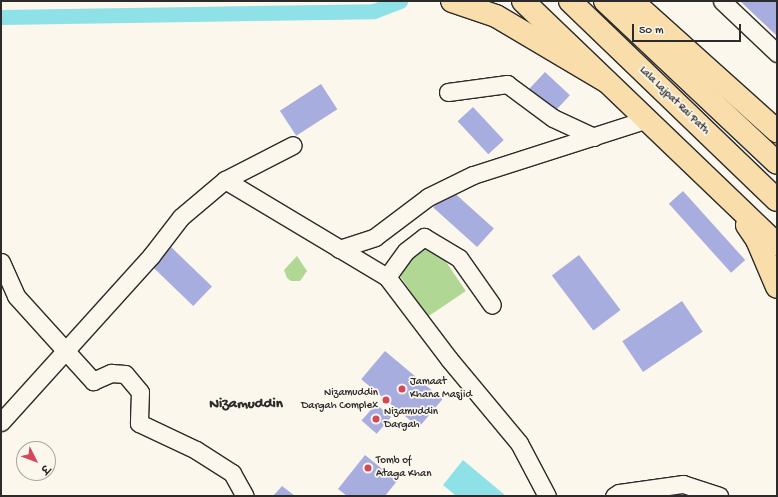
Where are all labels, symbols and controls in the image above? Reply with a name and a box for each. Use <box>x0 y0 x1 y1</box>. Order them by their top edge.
scale bar <box>634 16 743 42</box>
text: 50 m <box>639 24 664 38</box>
street label: Lala Lajpat Rai Path <box>636 64 712 138</box>
place label: Jamaat Khana Masjid <box>410 376 472 402</box>
marker: Jamaat Khana Masjid <box>397 384 407 394</box>
place label: Nizamuddin Dargah Complex <box>301 387 378 413</box>
marker: Nizamuddin Dargah Complex <box>381 395 391 405</box>
district label: Nizamuddin <box>209 396 283 414</box>
place label: Nizamuddin Dargah <box>384 406 438 432</box>
marker: Nizamuddin Dargah <box>371 414 381 424</box>
north arrow <box>16 441 56 481</box>
place label: Tomb of Ataga Khan <box>376 455 431 481</box>
text: उ <box>37 462 51 475</box>
marker: Tomb of Ataga Khan <box>363 463 373 473</box>

